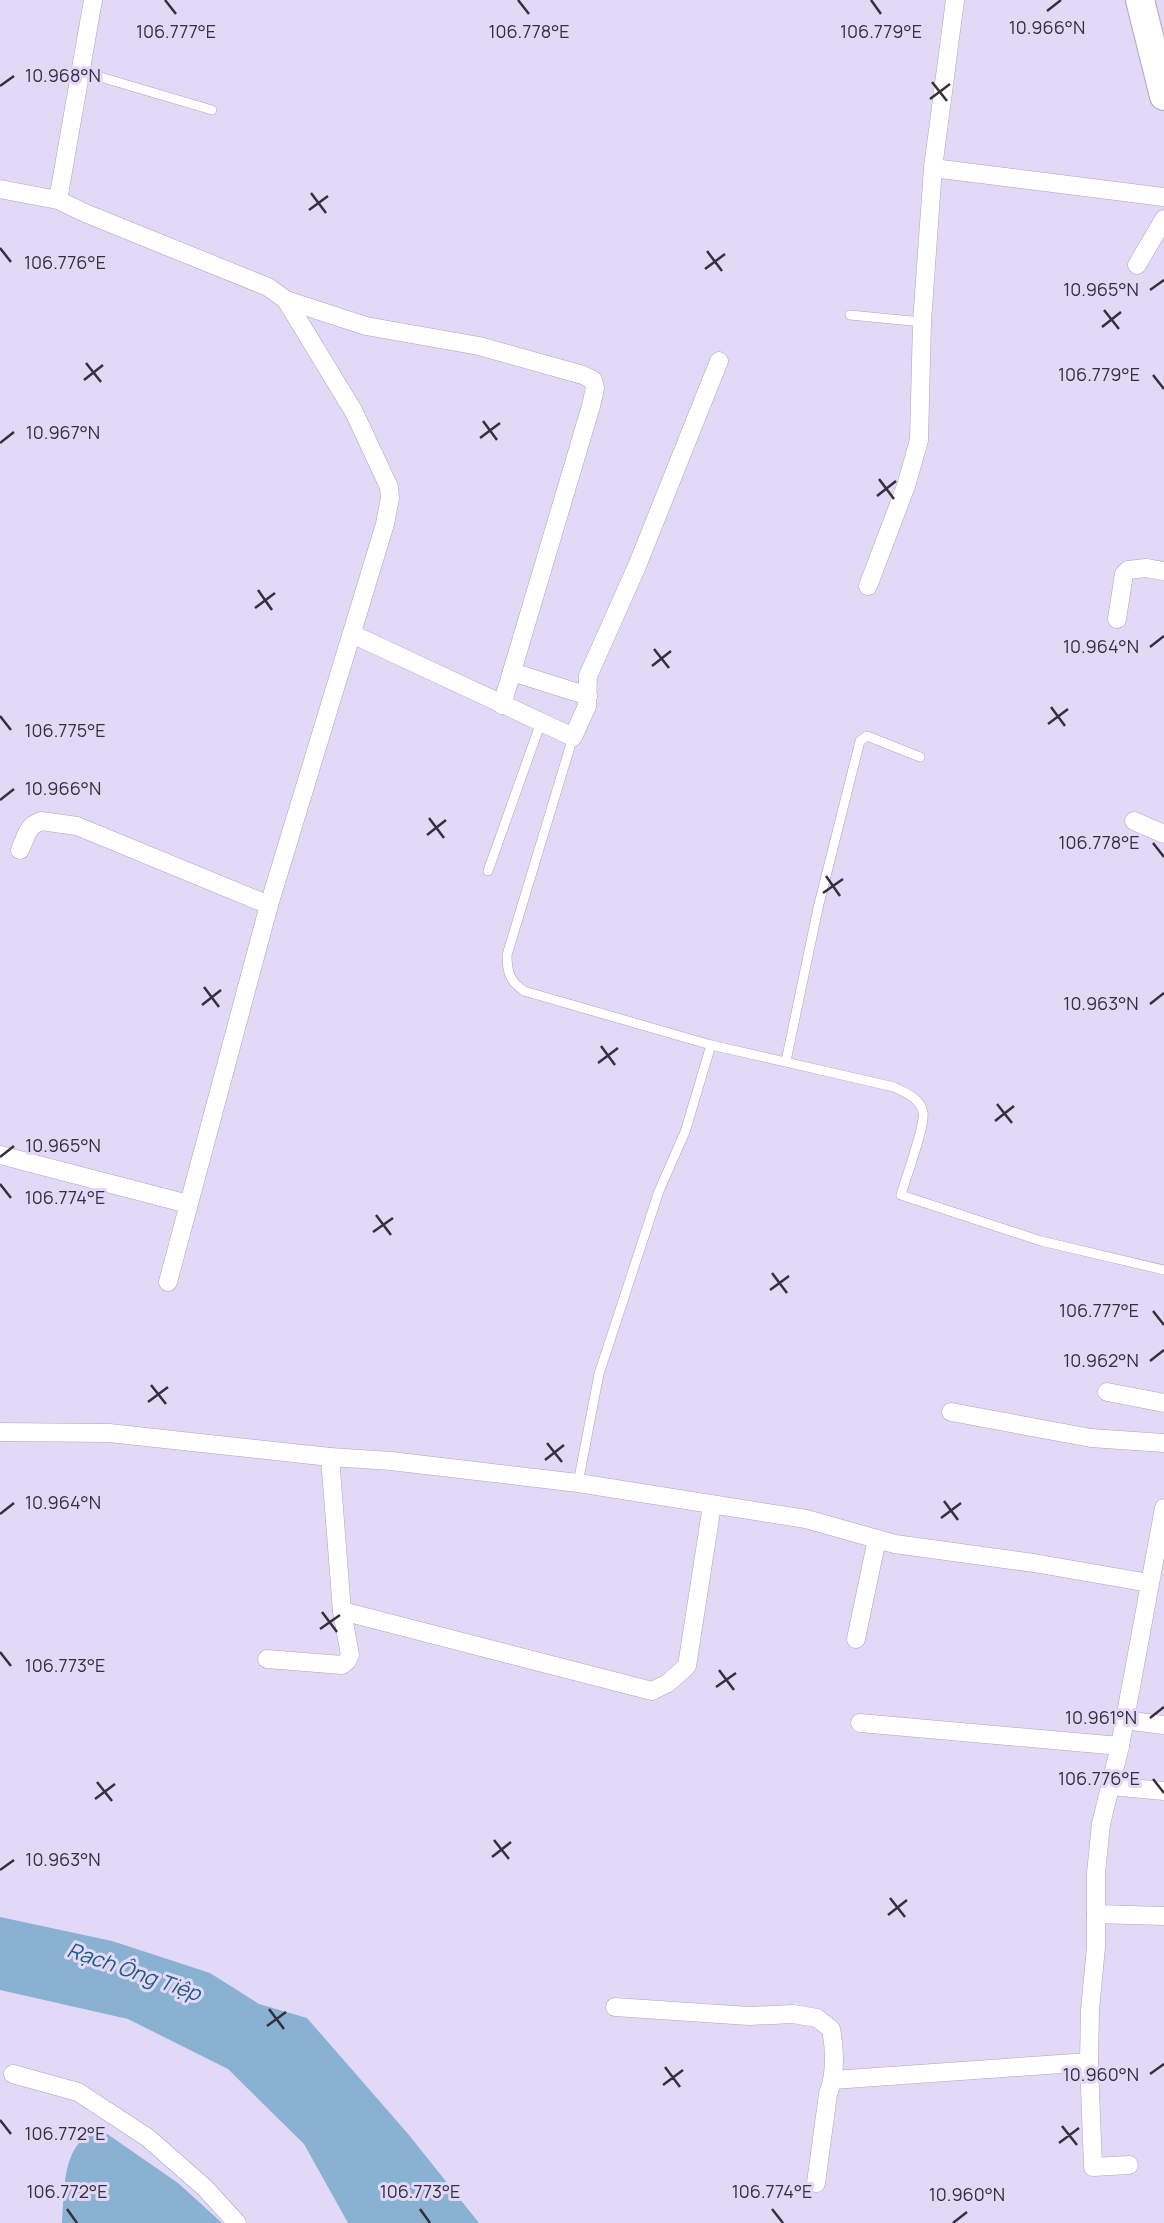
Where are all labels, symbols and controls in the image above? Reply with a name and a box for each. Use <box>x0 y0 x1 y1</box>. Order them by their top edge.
text: 10.966°N <box>1009 15 1085 39</box>
text: 106.777°E <box>136 19 216 43</box>
text: 106.778°E <box>488 19 570 43</box>
text: 106.779°E <box>840 19 922 43</box>
text: 10.968°N <box>25 63 101 87</box>
text: 106.776°E <box>24 250 106 274</box>
text: 10.965°N <box>1063 277 1139 301</box>
text: 106.779°E <box>1058 362 1140 386</box>
text: 10.967°N <box>26 420 100 444</box>
text: 10.964°N <box>1063 634 1139 658</box>
text: 106.775°E <box>24 718 106 742</box>
text: 10.966°N <box>25 776 101 800</box>
text: 106.778°E <box>1058 830 1140 854</box>
text: 10.963°N <box>1063 991 1139 1015</box>
text: 10.965°N <box>25 1133 101 1157</box>
text: 106.774°E <box>25 1185 105 1209</box>
text: 106.777°E <box>1059 1298 1139 1322</box>
text: 10.962°N <box>1063 1348 1139 1372</box>
text: 10.964°N <box>25 1490 101 1514</box>
text: 106.773°E <box>25 1653 105 1677</box>
text: 10.961°N <box>1065 1705 1137 1729</box>
text: 106.776°E <box>1058 1766 1140 1790</box>
text: 10.963°N <box>25 1847 101 1871</box>
water label: Rạch Ông Tiệp <box>64 1935 206 2007</box>
text: 10.960°N <box>1063 2062 1139 2086</box>
text: 106.772°E <box>25 2121 105 2145</box>
text: 106.772°E <box>27 2179 107 2203</box>
text: 106.773°E <box>380 2179 460 2203</box>
text: 106.774°E <box>732 2179 812 2203</box>
text: 10.960°N <box>929 2182 1005 2206</box>

